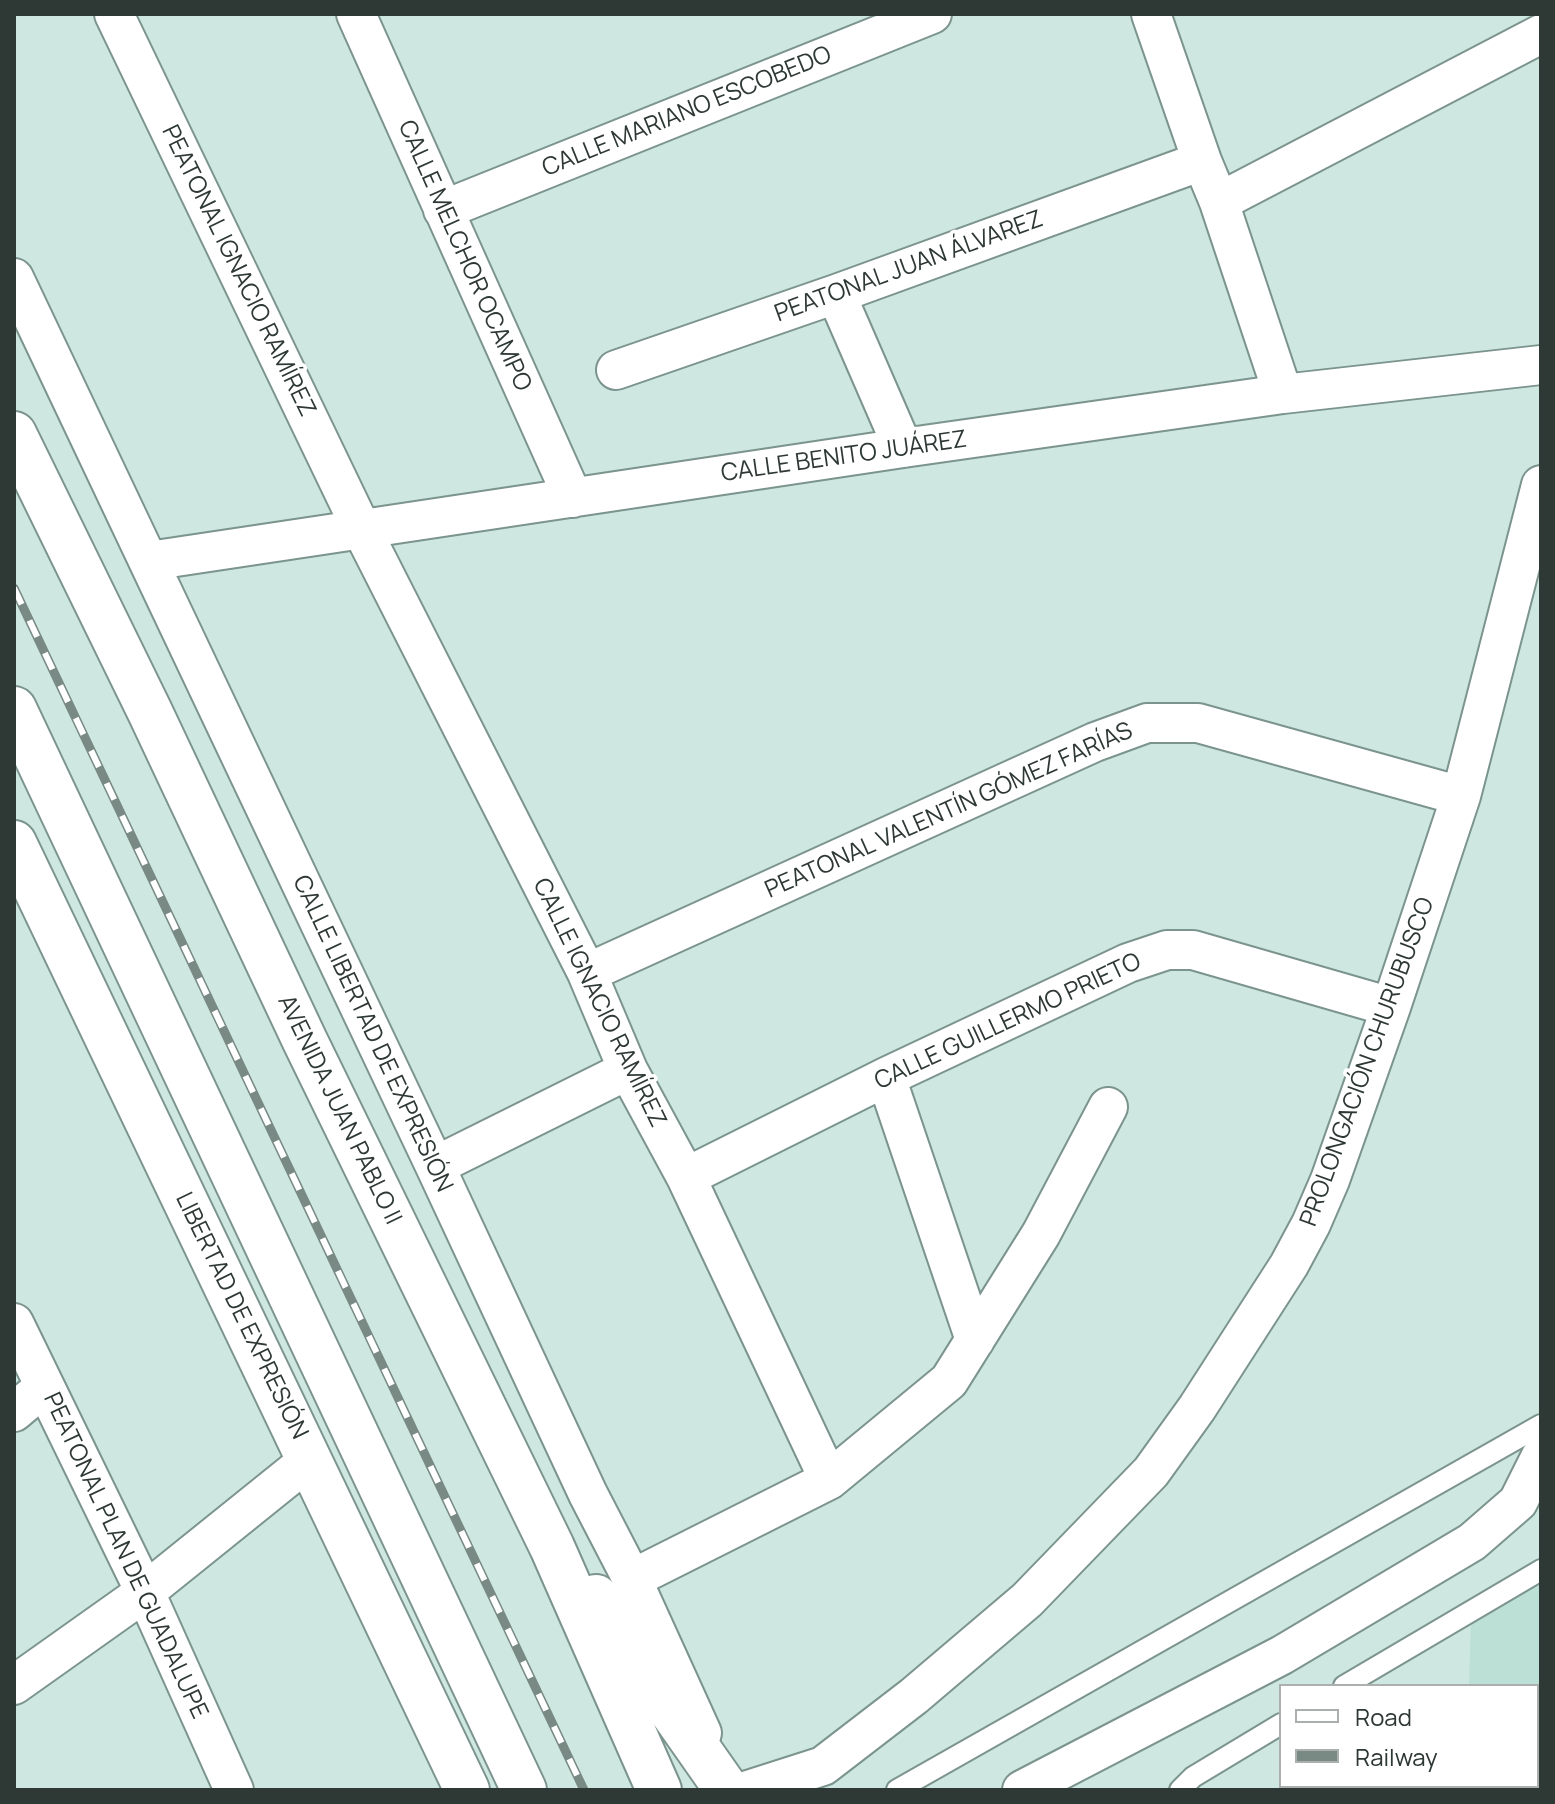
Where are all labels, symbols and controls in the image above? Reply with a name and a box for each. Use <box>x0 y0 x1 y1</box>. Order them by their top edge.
street label: CALLE MARIANO ESCOBEDO <box>538 41 836 183</box>
street label: CALLE MELCHOR OCAMPO <box>391 116 537 396</box>
street label: PEATONAL IGNACIO RAMÍREZ <box>155 121 321 421</box>
street label: PEATONAL JUAN ÁLVAREZ <box>771 205 1047 329</box>
street label: CALLE BENITO JUÁREZ <box>719 425 969 489</box>
street label: PEATONAL VALENTÍN GÓMEZ FARÍAS <box>761 717 1137 905</box>
street label: CALLE LIBERTAD DE EXPRESIÓN <box>286 871 458 1197</box>
street label: CALLE IGNACIO RAMÍREZ <box>526 874 672 1132</box>
street label: PROLONGACIÓN CHURUBUSCO <box>1295 894 1441 1230</box>
street label: CALLE GUILLERMO PRIETO <box>870 948 1146 1096</box>
street label: AVENIDA JUAN PABLO II <box>271 991 407 1229</box>
street label: LIBERTAD DE EXPRESIÓN <box>169 1188 313 1444</box>
street label: PEATONAL PLAN DE GUADALUPE <box>37 1388 213 1724</box>
legend <box>1279 1684 1539 1788</box>
text: Road <box>1355 1700 1412 1733</box>
text: Railway <box>1355 1740 1438 1773</box>

